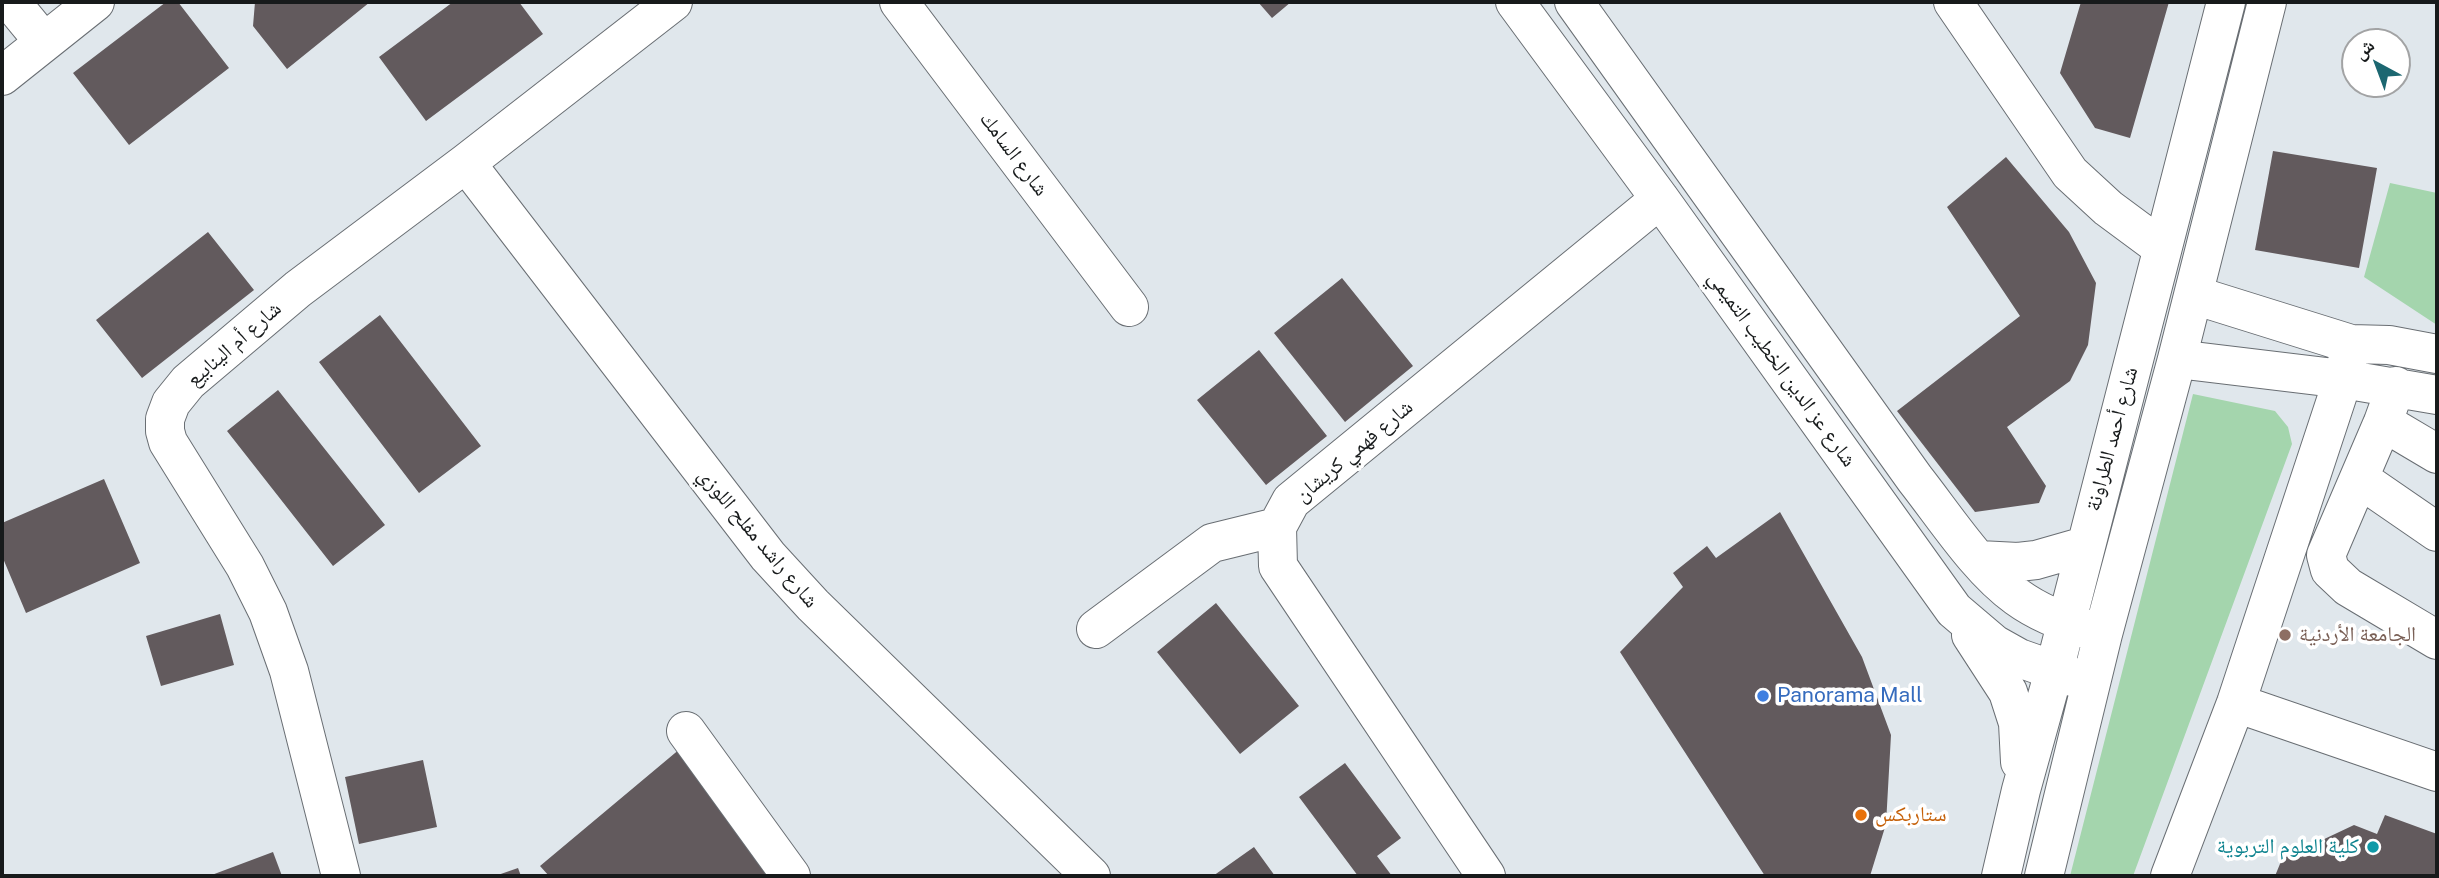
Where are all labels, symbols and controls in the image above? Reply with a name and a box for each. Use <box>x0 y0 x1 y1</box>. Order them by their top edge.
north arrow <box>2341 28 2411 98</box>
text: ش <box>2349 34 2378 64</box>
street label: شارع السامك <box>974 107 1054 201</box>
street label: شارع عز الدين الخطيب التميمي <box>1702 266 1862 472</box>
street label: شارع أم الينابيع <box>182 296 286 392</box>
street label: شارع أحمد الطراونة <box>2081 364 2143 514</box>
street label: شارع فهمي كريشان <box>1290 394 1418 508</box>
street label: شارع راشد مفلح اللوزي <box>692 463 824 613</box>
place label: الجامعة الأردنية <box>2299 622 2416 648</box>
marker: الجامعة الأردنية <box>2277 627 2293 643</box>
place label: Panorama Mall <box>1777 683 1923 709</box>
marker: Panorama Mall <box>1755 688 1771 704</box>
place label: ستاربكس <box>1875 802 1947 828</box>
marker: ستاربكس <box>1853 807 1869 823</box>
place label: كلية العلوم التربوية <box>2217 834 2359 860</box>
marker: كلية العلوم التربوية <box>2365 839 2381 855</box>

